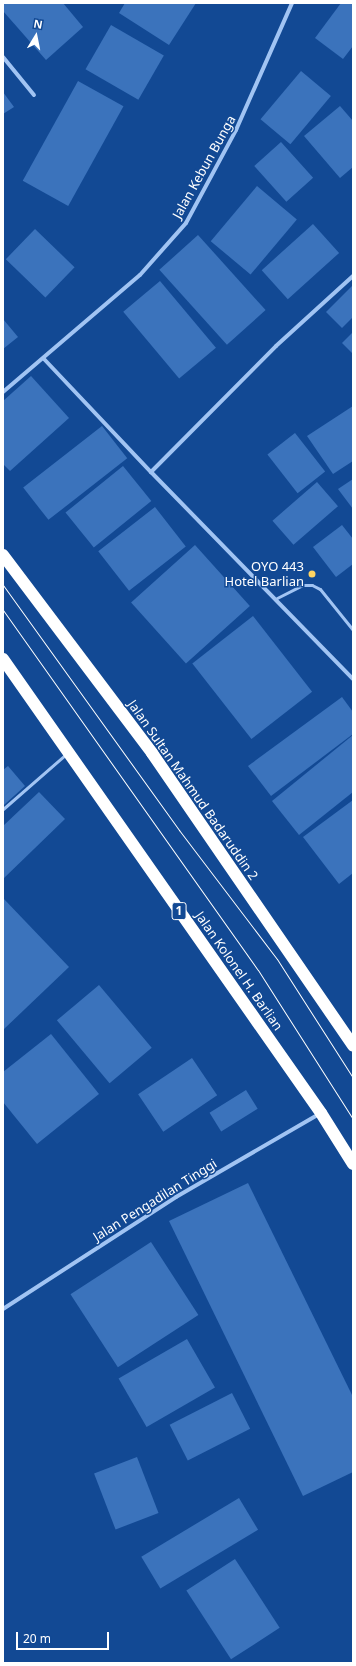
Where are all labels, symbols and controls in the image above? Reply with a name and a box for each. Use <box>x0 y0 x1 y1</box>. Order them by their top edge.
north arrow <box>16 16 56 56</box>
text: N <box>32 16 44 32</box>
street label: Jalan Kebun Bunga <box>169 113 239 221</box>
place label: OYO 443 Hotel Barlian <box>225 559 304 590</box>
marker: OYO 443 Hotel Barlian <box>307 569 317 579</box>
street label: Jalan Sultan Mahmud Badaruddin 2 <box>125 697 261 883</box>
road number: 1 <box>171 901 187 921</box>
street label: Jalan Kolonel H. Barlian <box>192 908 286 1034</box>
street label: Jalan Pengadilan Tinggi <box>90 1156 220 1244</box>
scale bar <box>18 1624 111 1650</box>
text: 20 m <box>23 1630 51 1647</box>

